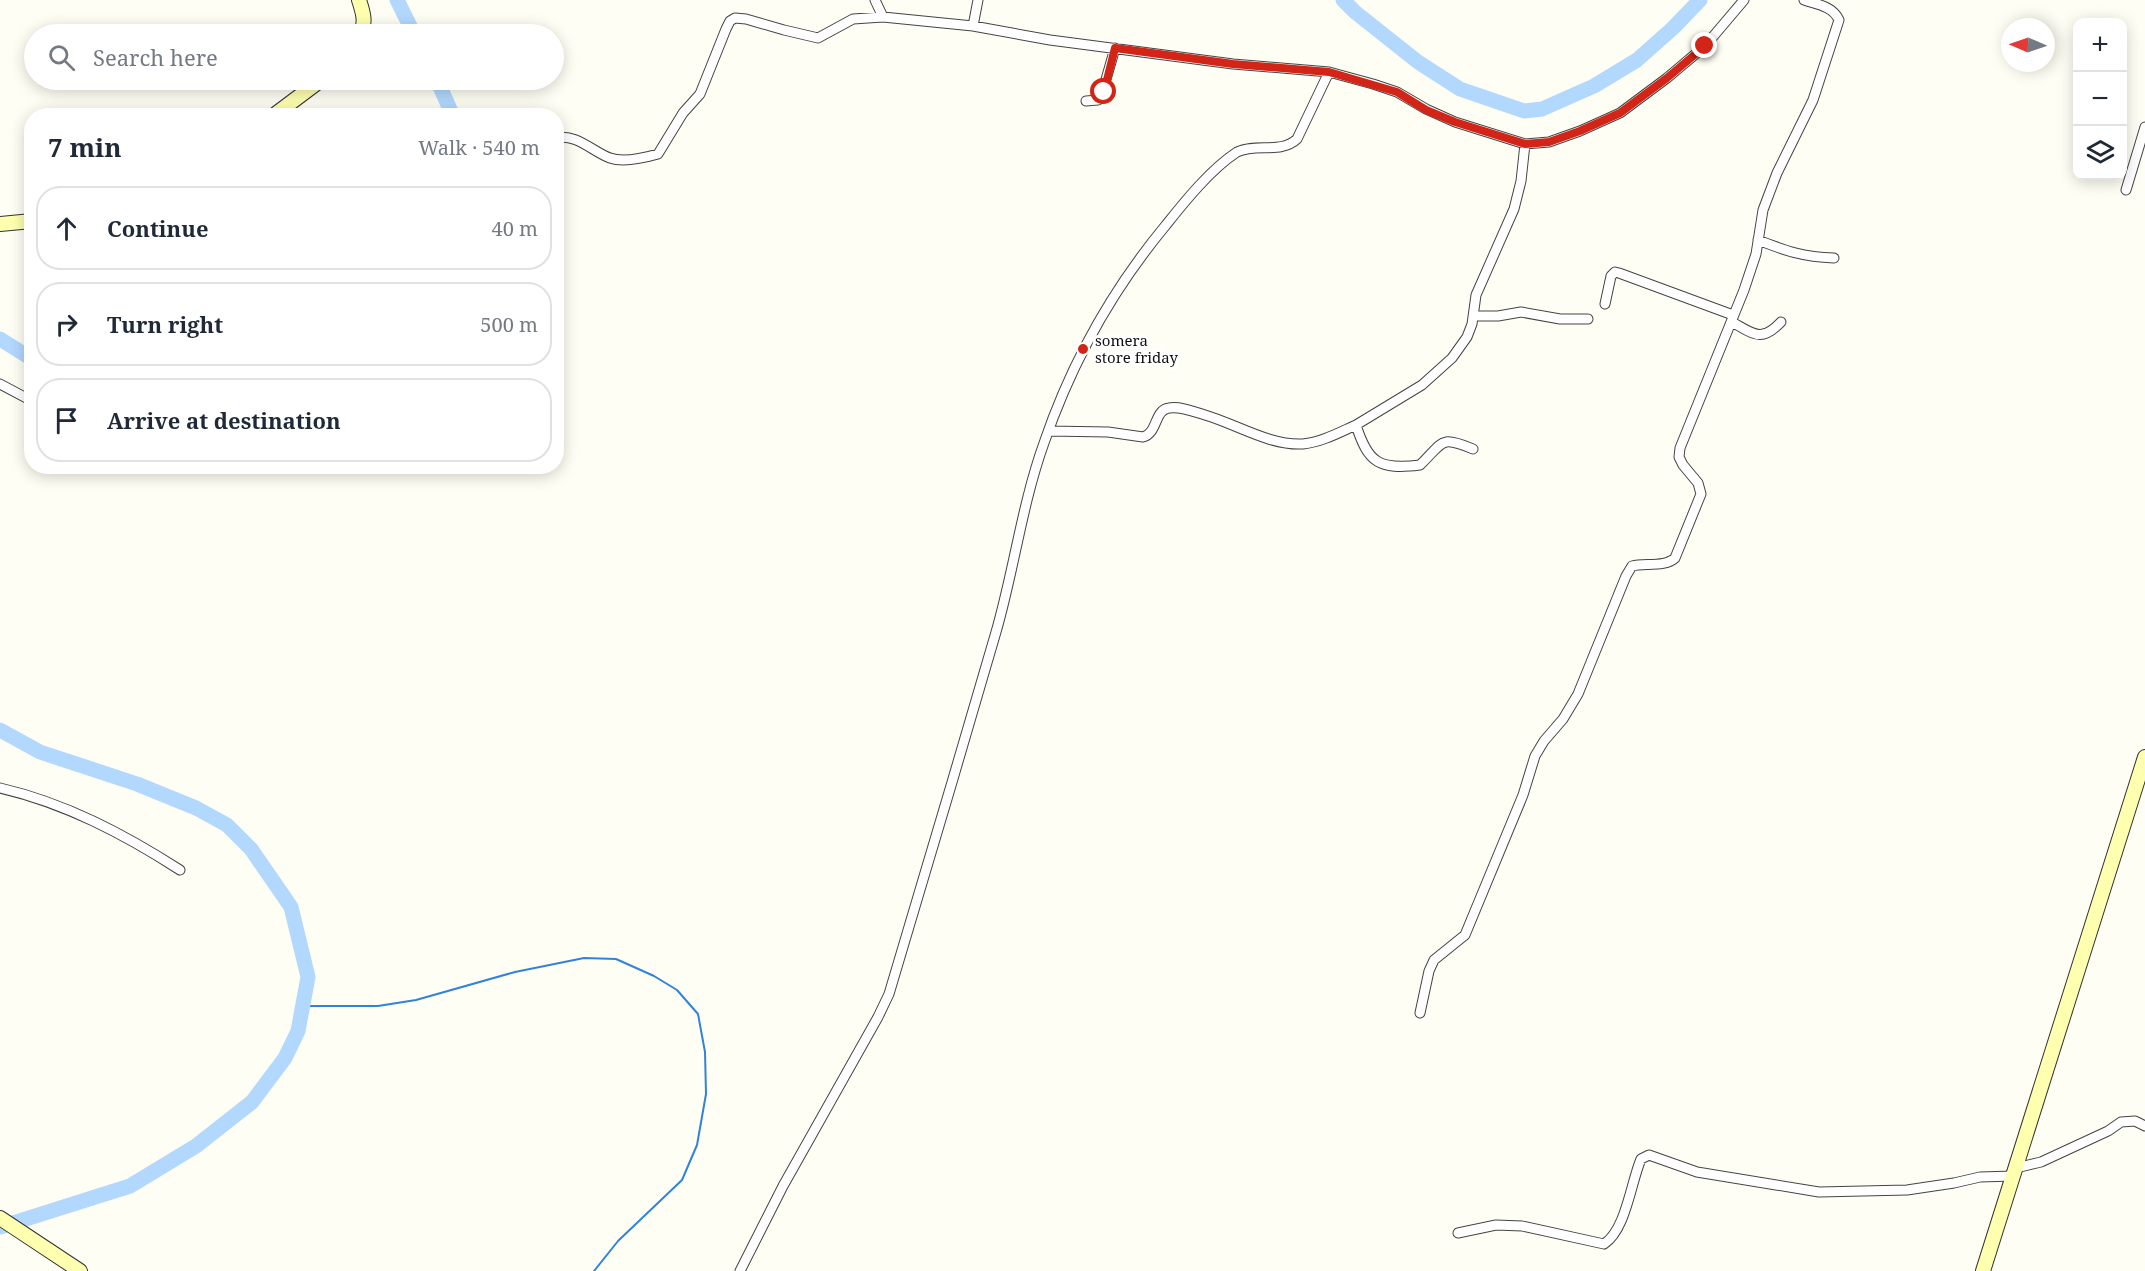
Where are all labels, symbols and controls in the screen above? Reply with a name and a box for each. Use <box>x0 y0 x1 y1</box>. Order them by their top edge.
north arrow <box>2001 18 2055 72</box>
map controls <box>2073 18 2127 180</box>
button: + <box>2073 18 2127 72</box>
search box <box>24 24 564 90</box>
route end <box>1691 32 1717 58</box>
icon: search <box>45 41 78 74</box>
text: Search here <box>93 42 218 72</box>
button: − <box>2073 72 2127 126</box>
route start <box>1090 78 1116 104</box>
button: layers <box>2073 126 2127 180</box>
text: 7 min <box>48 129 122 165</box>
text: Walk · 540 m <box>418 134 540 161</box>
icon: ahead <box>50 212 83 245</box>
text: Continue <box>107 213 209 243</box>
text: 40 m <box>492 215 538 242</box>
icon: right <box>50 308 83 341</box>
text: Turn right <box>107 309 223 339</box>
text: 500 m <box>480 311 538 338</box>
place label: somera store friday <box>1095 330 1178 367</box>
marker: somera store friday <box>1076 342 1090 356</box>
icon: arrive <box>50 404 83 437</box>
text: Arrive at destination <box>107 405 341 435</box>

